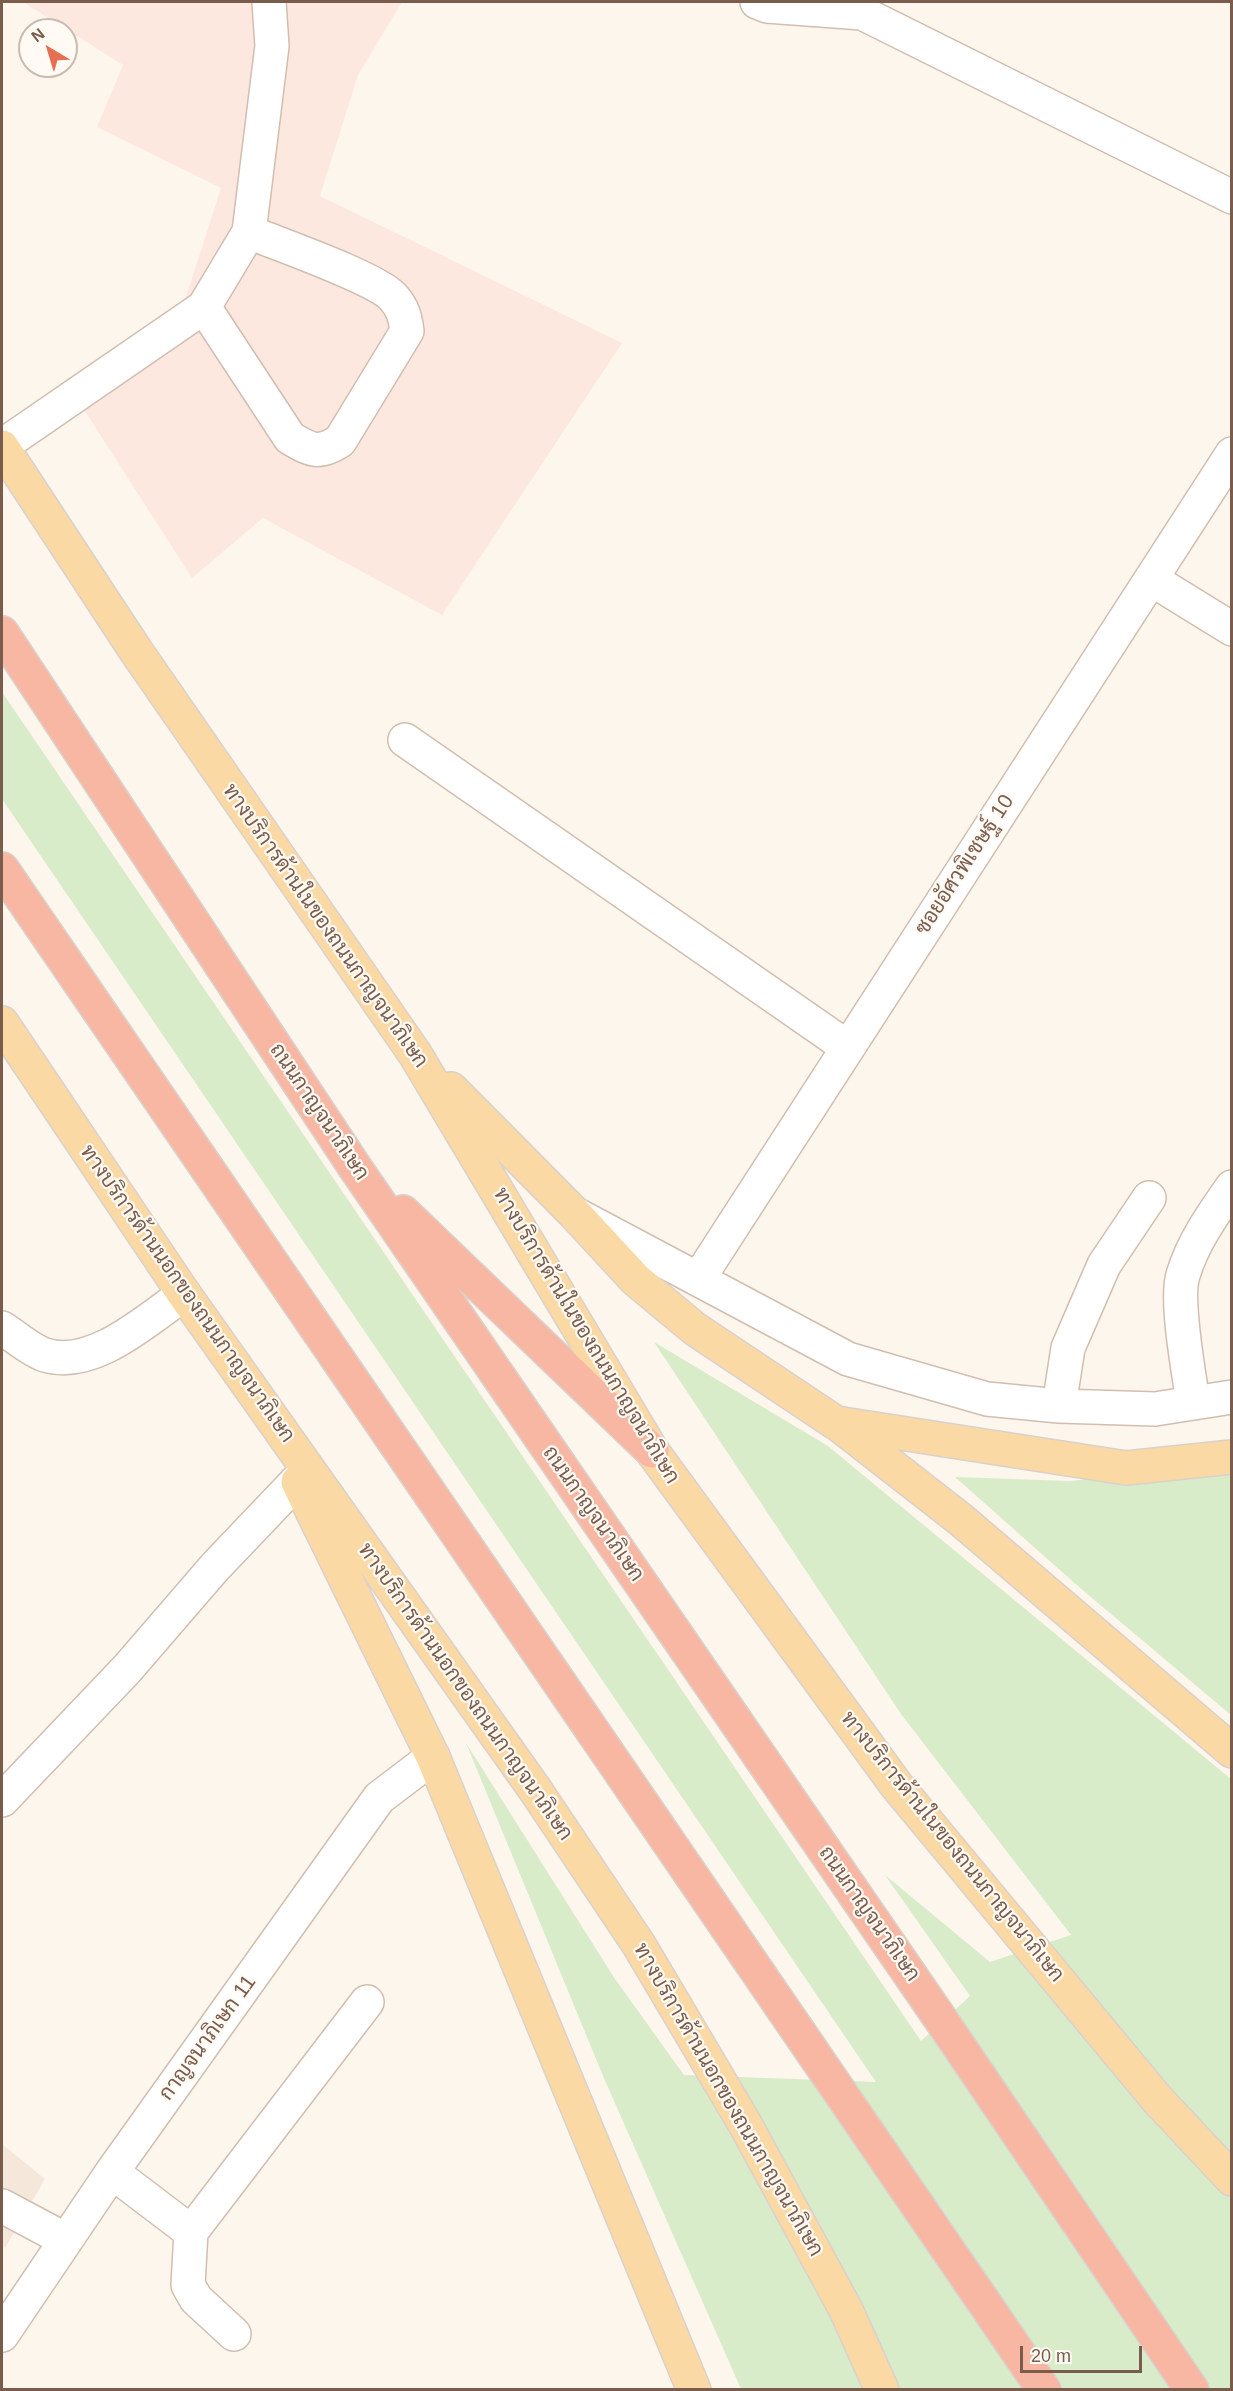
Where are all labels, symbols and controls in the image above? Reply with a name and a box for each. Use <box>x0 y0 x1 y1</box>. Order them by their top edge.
north arrow <box>18 18 78 78</box>
text: N <box>28 25 48 45</box>
street label: ทางบริการด้านในของถนนกาญจนาภิเษก <box>217 779 433 1073</box>
street label: ซอยอัศวพิเชษฐ์ 10 <box>910 790 1020 940</box>
street label: ถนนกาญจนาภิเษก <box>264 1039 374 1185</box>
street label: ทางบริการด้านนอกของถนนกาญจนาภิเษก <box>74 1140 300 1448</box>
street label: ทางบริการด้านในของถนนกาญจนาภิเษก <box>487 1183 685 1489</box>
street label: ถนนกาญจนาภิเษก <box>537 1441 649 1587</box>
street label: ทางบริการด้านนอกของถนนกาญจนาภิเษก <box>352 1538 578 1846</box>
street label: ทางบริการด้านในของถนนกาญจนาภิเษก <box>835 1707 1069 1987</box>
street label: ถนนกาญจนาภิเษก <box>813 1841 925 1987</box>
street label: ทางบริการด้านนอกของถนนกาญจนาภิเษก <box>628 1939 828 2261</box>
street label: กาญจนาภิเษก 11 <box>154 1971 262 2105</box>
scale bar <box>1023 2334 1144 2372</box>
text: 20 m <box>1031 2346 1071 2366</box>

